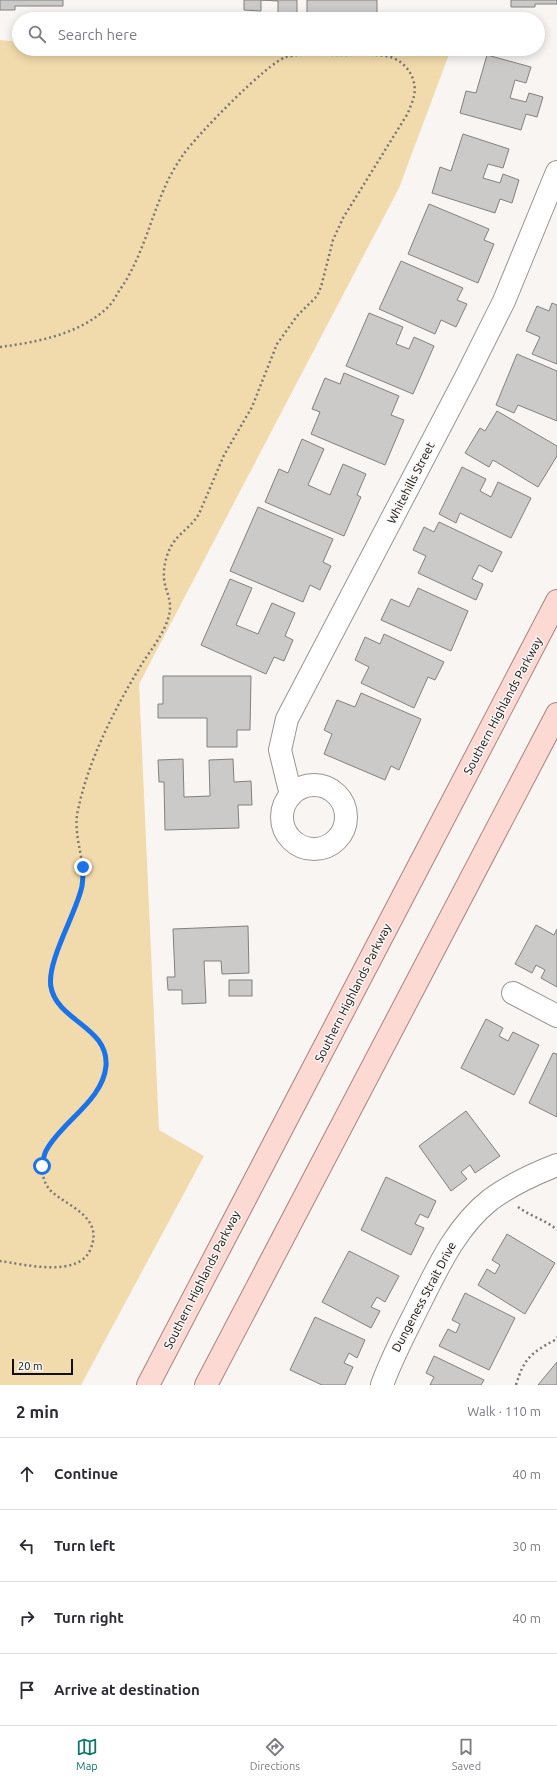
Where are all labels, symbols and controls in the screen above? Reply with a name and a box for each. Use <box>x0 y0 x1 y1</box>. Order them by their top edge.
search box <box>12 12 545 56</box>
icon: search <box>26 23 48 45</box>
text: Search here <box>58 26 137 43</box>
street label: Whitehills Street <box>384 440 437 526</box>
street label: Southern Highlands Parkway <box>461 635 545 777</box>
route end <box>74 858 92 876</box>
street label: Southern Highlands Parkway <box>312 921 393 1064</box>
route start <box>33 1157 51 1175</box>
street label: Southern Highlands Parkway <box>161 1208 242 1351</box>
street label: Dungeness Strait Drive <box>389 1239 458 1354</box>
scale bar <box>12 1357 73 1376</box>
text: 20 m <box>18 1360 42 1372</box>
text: 2 min <box>16 1402 59 1421</box>
text: Walk · 110 m <box>467 1404 541 1418</box>
icon: ahead <box>16 1463 38 1485</box>
text: Continue <box>54 1465 118 1482</box>
text: 40 m <box>512 1467 541 1481</box>
icon: left <box>16 1535 38 1557</box>
text: Turn left <box>54 1537 115 1554</box>
text: 30 m <box>512 1539 541 1553</box>
icon: right <box>16 1607 38 1629</box>
text: Turn right <box>54 1609 124 1626</box>
text: 40 m <box>512 1611 541 1625</box>
icon: arrive <box>16 1679 38 1701</box>
text: Arrive at destination <box>54 1681 200 1698</box>
tab: Map <box>76 1736 98 1772</box>
tab: Directions <box>250 1736 300 1772</box>
tab: Saved <box>452 1736 481 1772</box>

